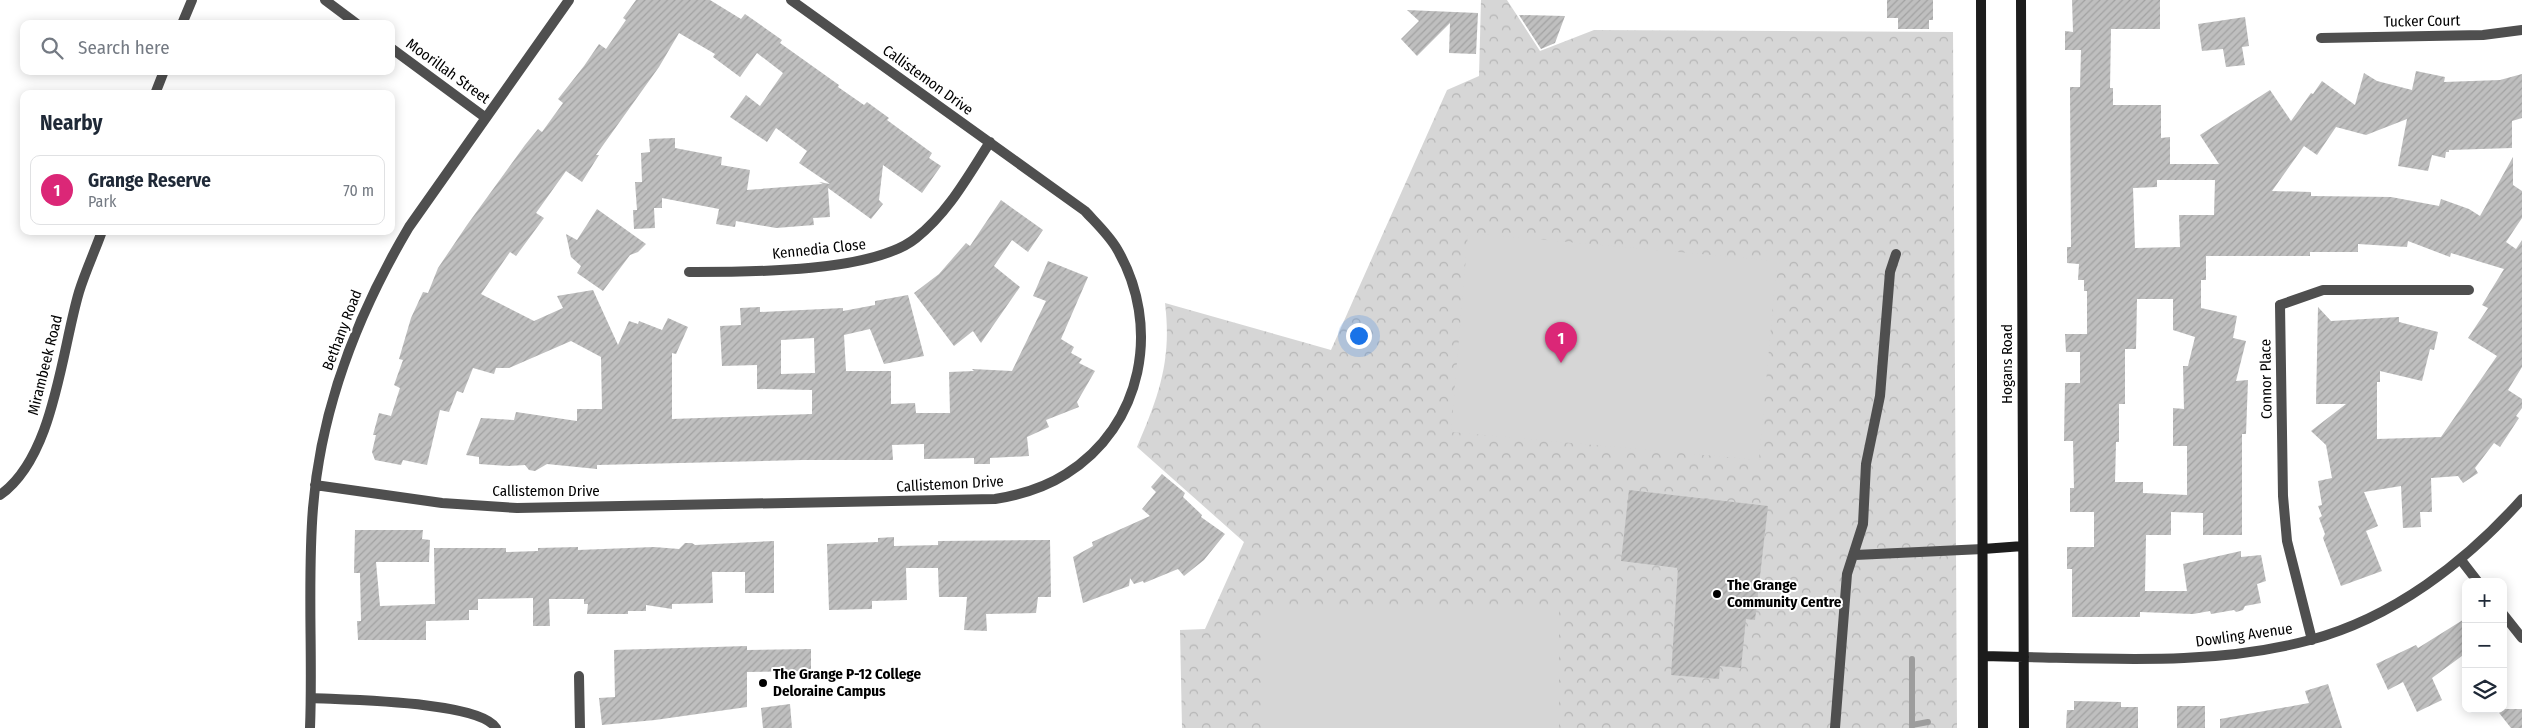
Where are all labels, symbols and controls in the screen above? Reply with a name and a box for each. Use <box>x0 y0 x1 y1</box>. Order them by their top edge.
street label: Tucker Court <box>2383 11 2461 31</box>
search box <box>20 20 395 75</box>
icon: search <box>38 34 66 62</box>
street label: Moorillah Street <box>403 35 493 107</box>
text: Search here <box>78 36 170 59</box>
street label: Callistemon Drive <box>879 41 977 119</box>
text: Nearby <box>40 110 102 136</box>
text: Grange Reserve <box>88 169 211 192</box>
text: 1 <box>54 181 60 200</box>
text: 70 m <box>343 181 374 200</box>
text: Park <box>88 192 116 211</box>
street label: Kennedia Close <box>771 235 867 263</box>
street label: Bethany Road <box>318 287 366 373</box>
street label: Mirambeek Road <box>24 313 66 417</box>
pin: 1 <box>1545 322 1577 363</box>
your location <box>1346 323 1372 349</box>
street label: Hogans Road <box>1998 324 2016 404</box>
street label: Connor Place <box>2256 339 2276 419</box>
street label: Callistemon Drive <box>896 472 1004 496</box>
street label: Callistemon Drive <box>492 482 600 500</box>
place label: The Grange Community Centre <box>1727 576 1842 611</box>
map controls <box>2462 578 2507 713</box>
button: + <box>2462 578 2507 623</box>
marker: The Grange Community Centre <box>1711 588 1723 600</box>
street label: Dowling Avenue <box>2194 619 2294 651</box>
button: − <box>2462 623 2507 668</box>
place label: The Grange P-12 College Deloraine Campus <box>773 665 921 700</box>
button: layers <box>2462 668 2507 713</box>
marker: The Grange P-12 College Deloraine Campus <box>757 677 769 689</box>

